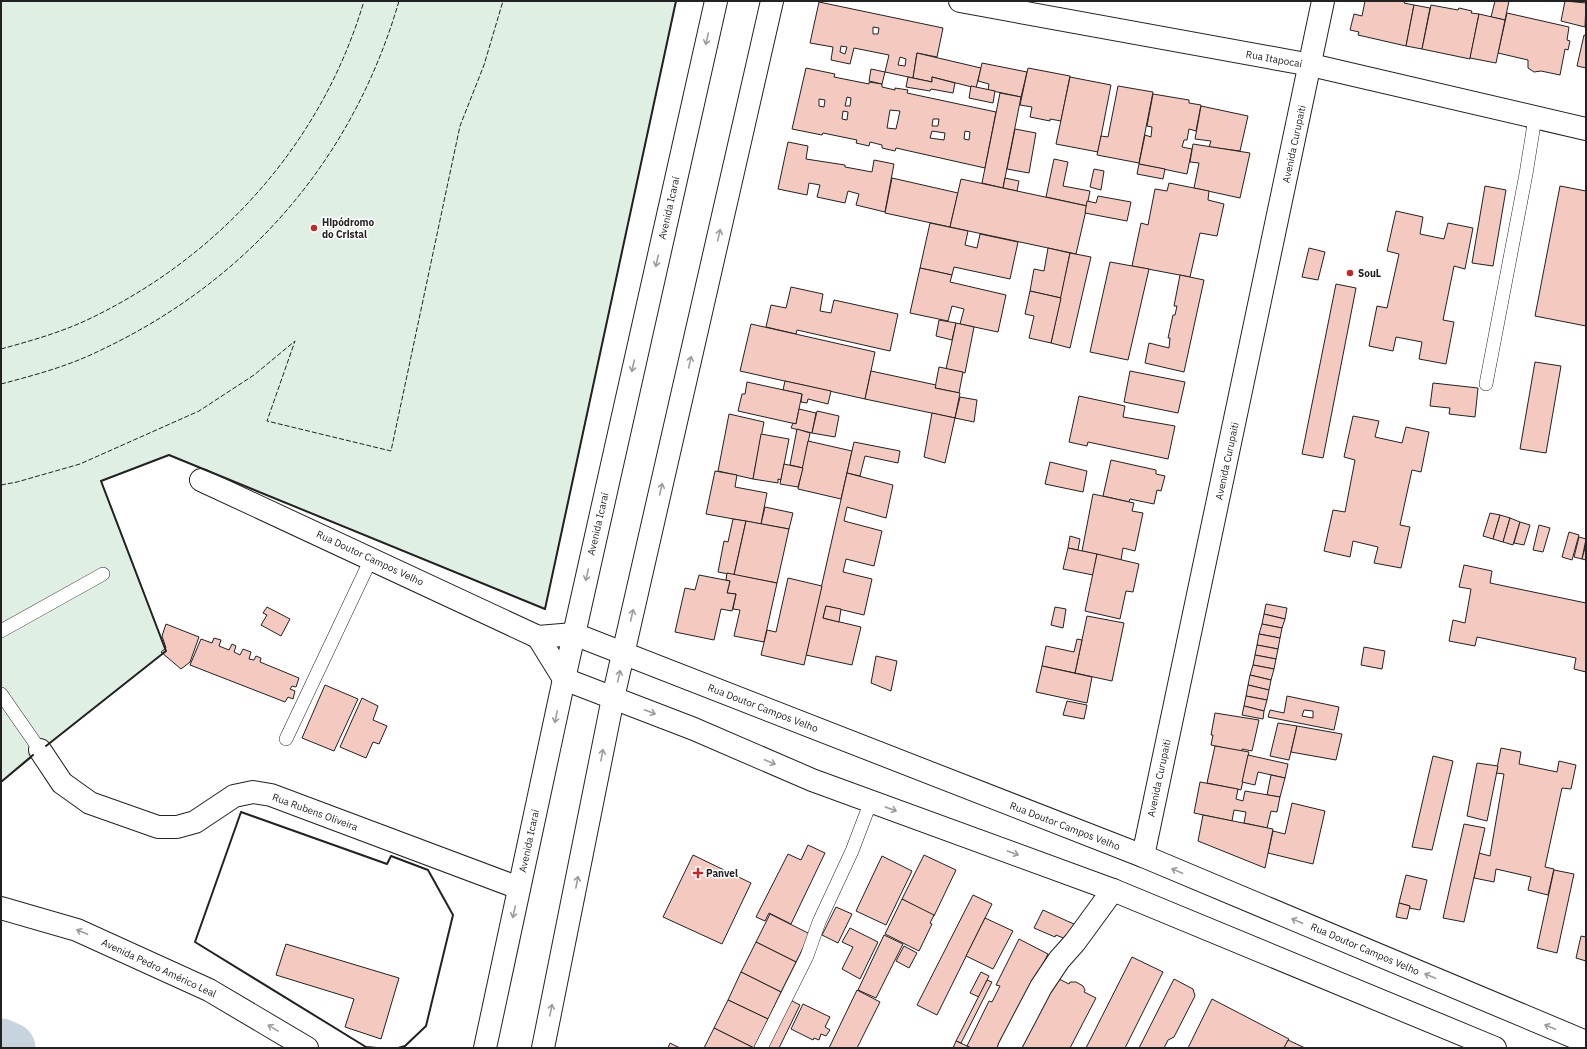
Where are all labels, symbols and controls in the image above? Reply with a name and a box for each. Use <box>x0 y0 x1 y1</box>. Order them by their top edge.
one-way arrow <box>703 32 711 45</box>
street label: Rua Itapocaí <box>1245 48 1304 70</box>
street label: Avenida Curupaiti <box>1279 104 1309 184</box>
street label: Avenida Icaraí <box>655 175 683 241</box>
place label: Hipódromo do Cristal <box>322 216 374 241</box>
marker: Hipódromo do Cristal <box>309 223 319 233</box>
one-way arrow <box>715 229 723 242</box>
one-way arrow <box>652 255 660 268</box>
place label: SouL <box>1358 267 1381 280</box>
marker: SouL <box>1345 268 1355 278</box>
one-way arrow <box>686 356 694 369</box>
one-way arrow <box>629 360 637 373</box>
street label: Avenida Curupaiti <box>1212 421 1242 501</box>
one-way arrow <box>658 482 666 495</box>
street label: Avenida Icaraí <box>584 491 612 557</box>
street label: Rua Doutor Campos Velho <box>314 527 426 589</box>
one-way arrow <box>582 569 590 582</box>
one-way arrow <box>629 609 637 622</box>
one-way arrow <box>615 669 623 682</box>
street label: Rua Doutor Campos Velho <box>706 681 820 735</box>
one-way arrow <box>643 708 655 716</box>
one-way arrow <box>551 710 559 723</box>
street label: Avenida Curupaiti <box>1144 738 1174 818</box>
one-way arrow <box>599 749 607 762</box>
one-way arrow <box>763 758 775 766</box>
street label: Rua Rubens Oliveira <box>270 790 360 834</box>
street label: Rua Doutor Campos Velho <box>1008 799 1122 853</box>
one-way arrow <box>885 805 897 813</box>
street label: Avenida Icaraí <box>516 808 542 874</box>
one-way arrow <box>1007 850 1019 858</box>
one-way arrow <box>1172 866 1184 874</box>
place label: Panvel <box>706 867 738 880</box>
marker: Panvel <box>693 868 703 878</box>
one-way arrow <box>573 876 581 889</box>
one-way arrow <box>510 906 518 919</box>
one-way arrow <box>1292 917 1304 924</box>
street label: Rua Doutor Campos Velho <box>1309 920 1422 978</box>
one-way arrow <box>77 928 89 936</box>
street label: Avenida Pedro Américo Leal <box>100 936 219 1000</box>
one-way arrow <box>1425 972 1437 980</box>
one-way arrow <box>548 1004 556 1017</box>
one-way arrow <box>1544 1022 1556 1030</box>
one-way arrow <box>268 1024 279 1032</box>

